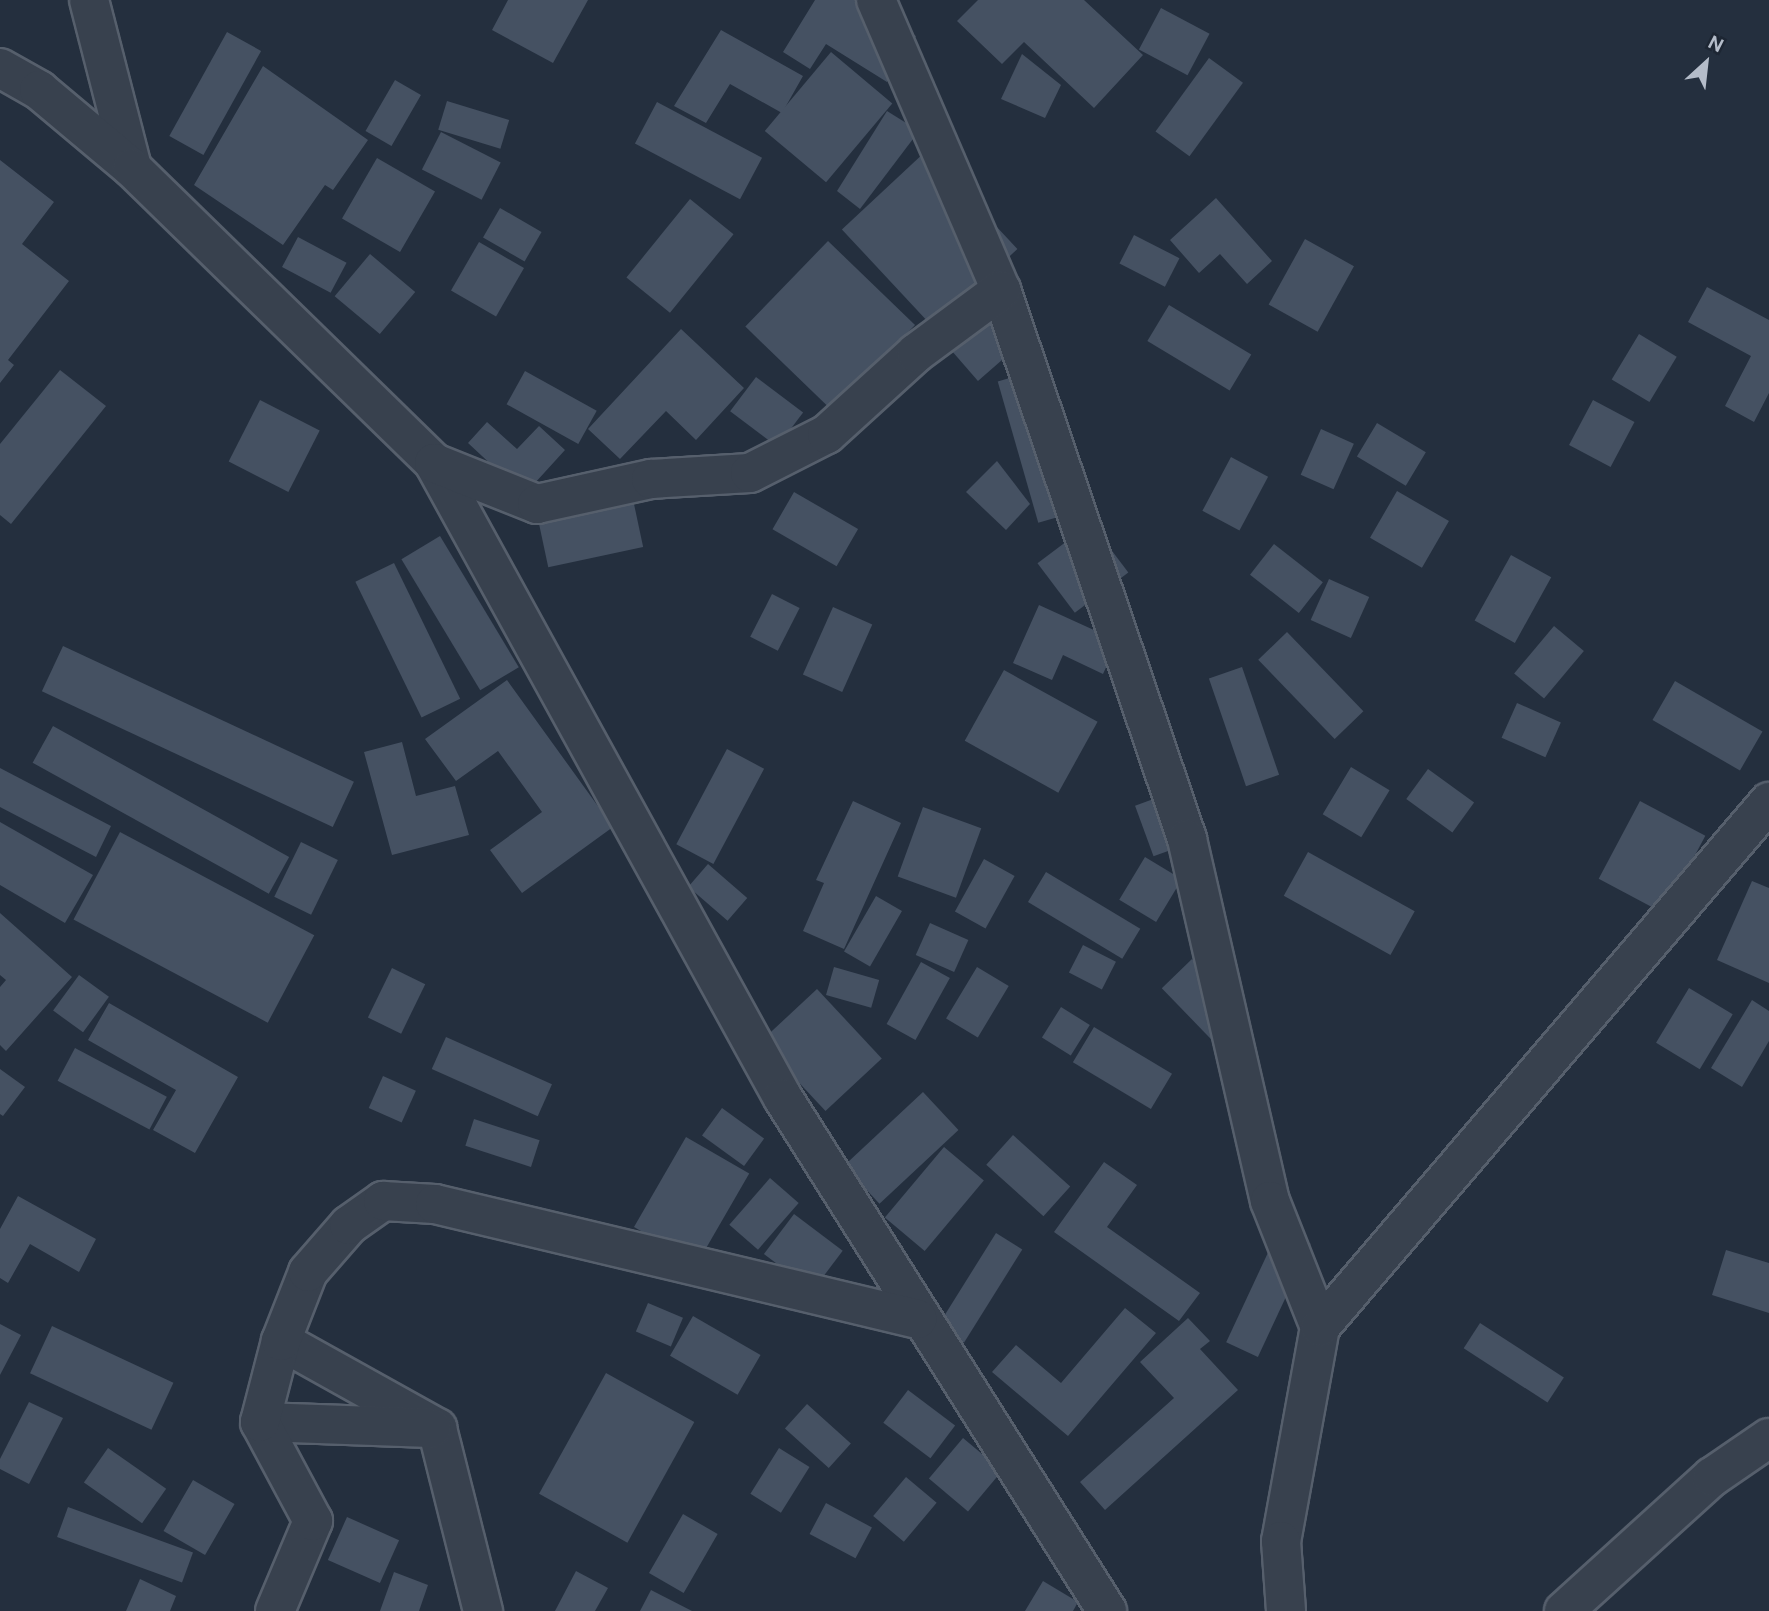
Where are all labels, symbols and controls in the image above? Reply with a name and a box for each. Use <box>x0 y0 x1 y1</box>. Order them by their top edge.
north arrow <box>1671 28 1741 98</box>
text: N <box>1704 30 1728 58</box>

